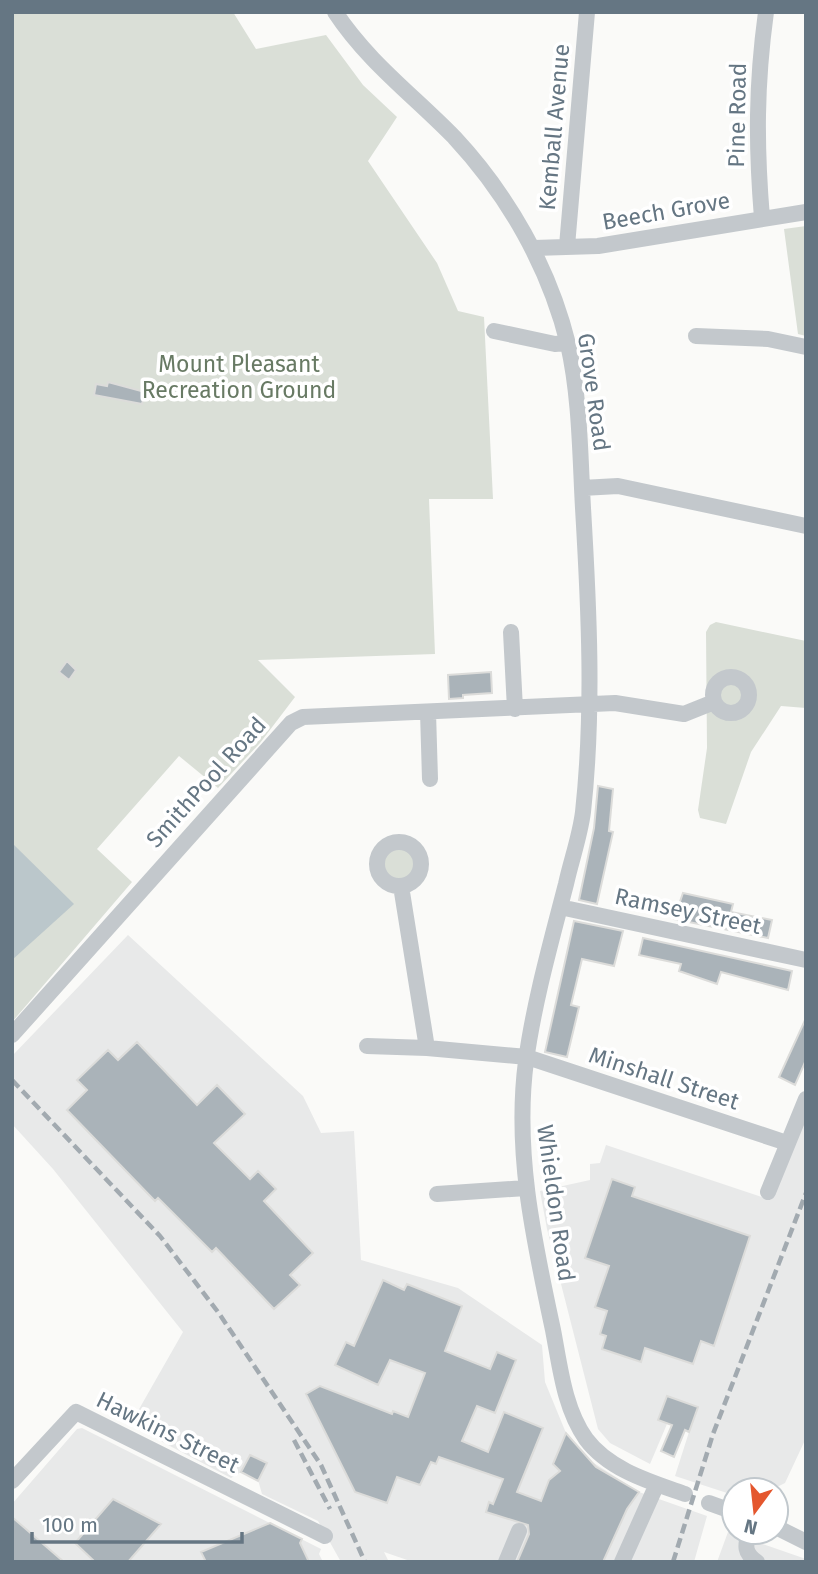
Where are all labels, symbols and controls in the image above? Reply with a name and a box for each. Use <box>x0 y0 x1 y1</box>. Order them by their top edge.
street label: Kemball Avenue <box>533 43 575 211</box>
street label: Pine Road <box>722 62 752 168</box>
street label: Beech Grove <box>600 186 732 236</box>
street label: Grove Road <box>572 331 616 453</box>
park label: Mount Pleasant Recreation Ground <box>142 350 336 404</box>
street label: SmithPool Road <box>140 711 272 853</box>
street label: Ramsey Street <box>612 882 764 940</box>
street label: Minshall Street <box>585 1041 743 1116</box>
street label: Whieldon Road <box>531 1123 581 1283</box>
street label: Hawkins Street <box>92 1385 245 1479</box>
north arrow <box>720 1476 790 1546</box>
scale bar <box>32 1500 242 1544</box>
text: 100 m <box>42 1512 98 1538</box>
text: N <box>742 1514 760 1540</box>

